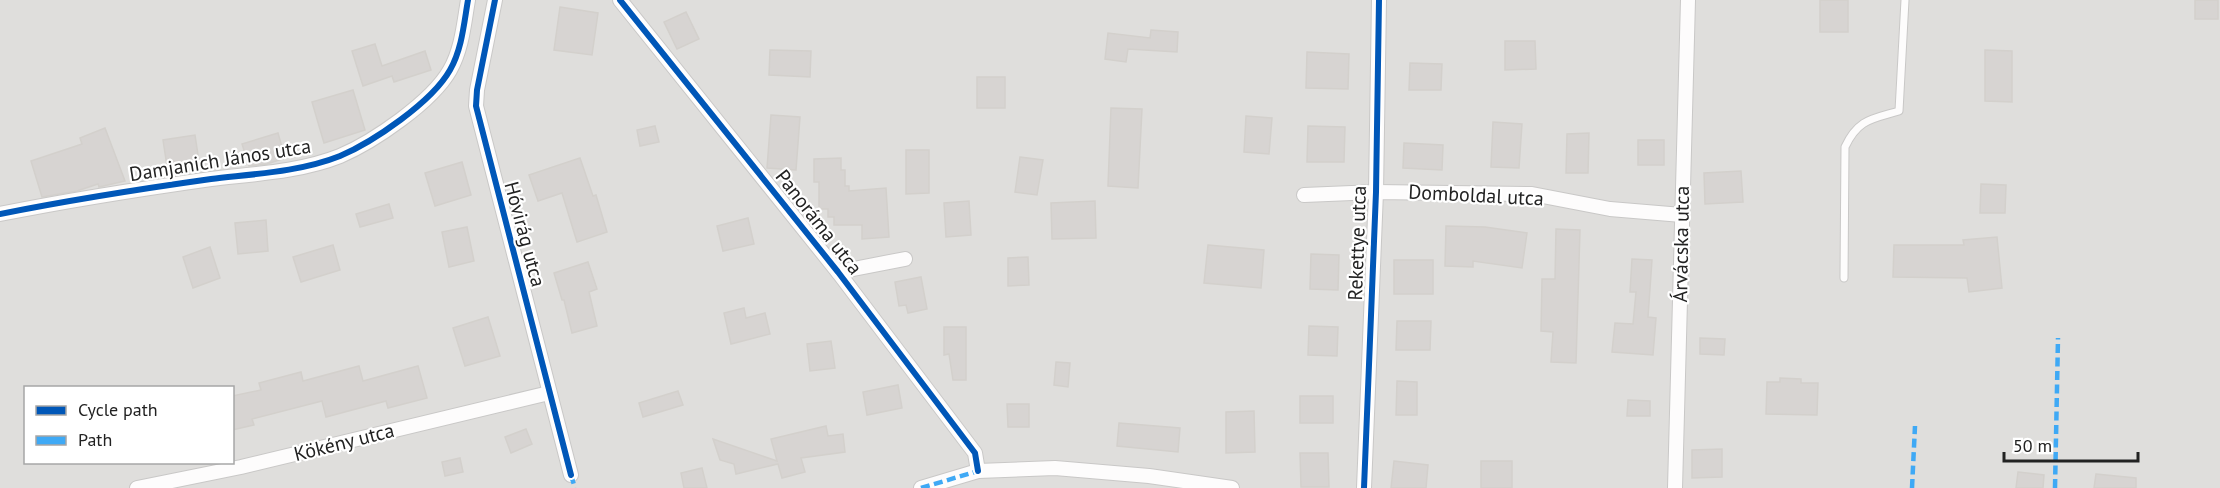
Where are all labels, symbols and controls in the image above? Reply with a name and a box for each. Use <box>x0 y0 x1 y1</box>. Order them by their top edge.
street label: Damjanich János utca <box>127 133 313 187</box>
street label: Panoráma utca <box>770 164 868 280</box>
street label: Hóvirág utca <box>498 178 552 290</box>
street label: Domboldal utca <box>1408 178 1544 212</box>
street label: Rekettye utca <box>1342 185 1372 301</box>
street label: Árvácska utca <box>1667 185 1695 303</box>
legend <box>24 386 234 464</box>
text: Cycle path <box>78 398 158 421</box>
street label: Kökény utca <box>291 417 397 467</box>
scale bar <box>2004 425 2138 463</box>
text: Path <box>78 428 112 451</box>
text: 50 m <box>2013 434 2052 457</box>

